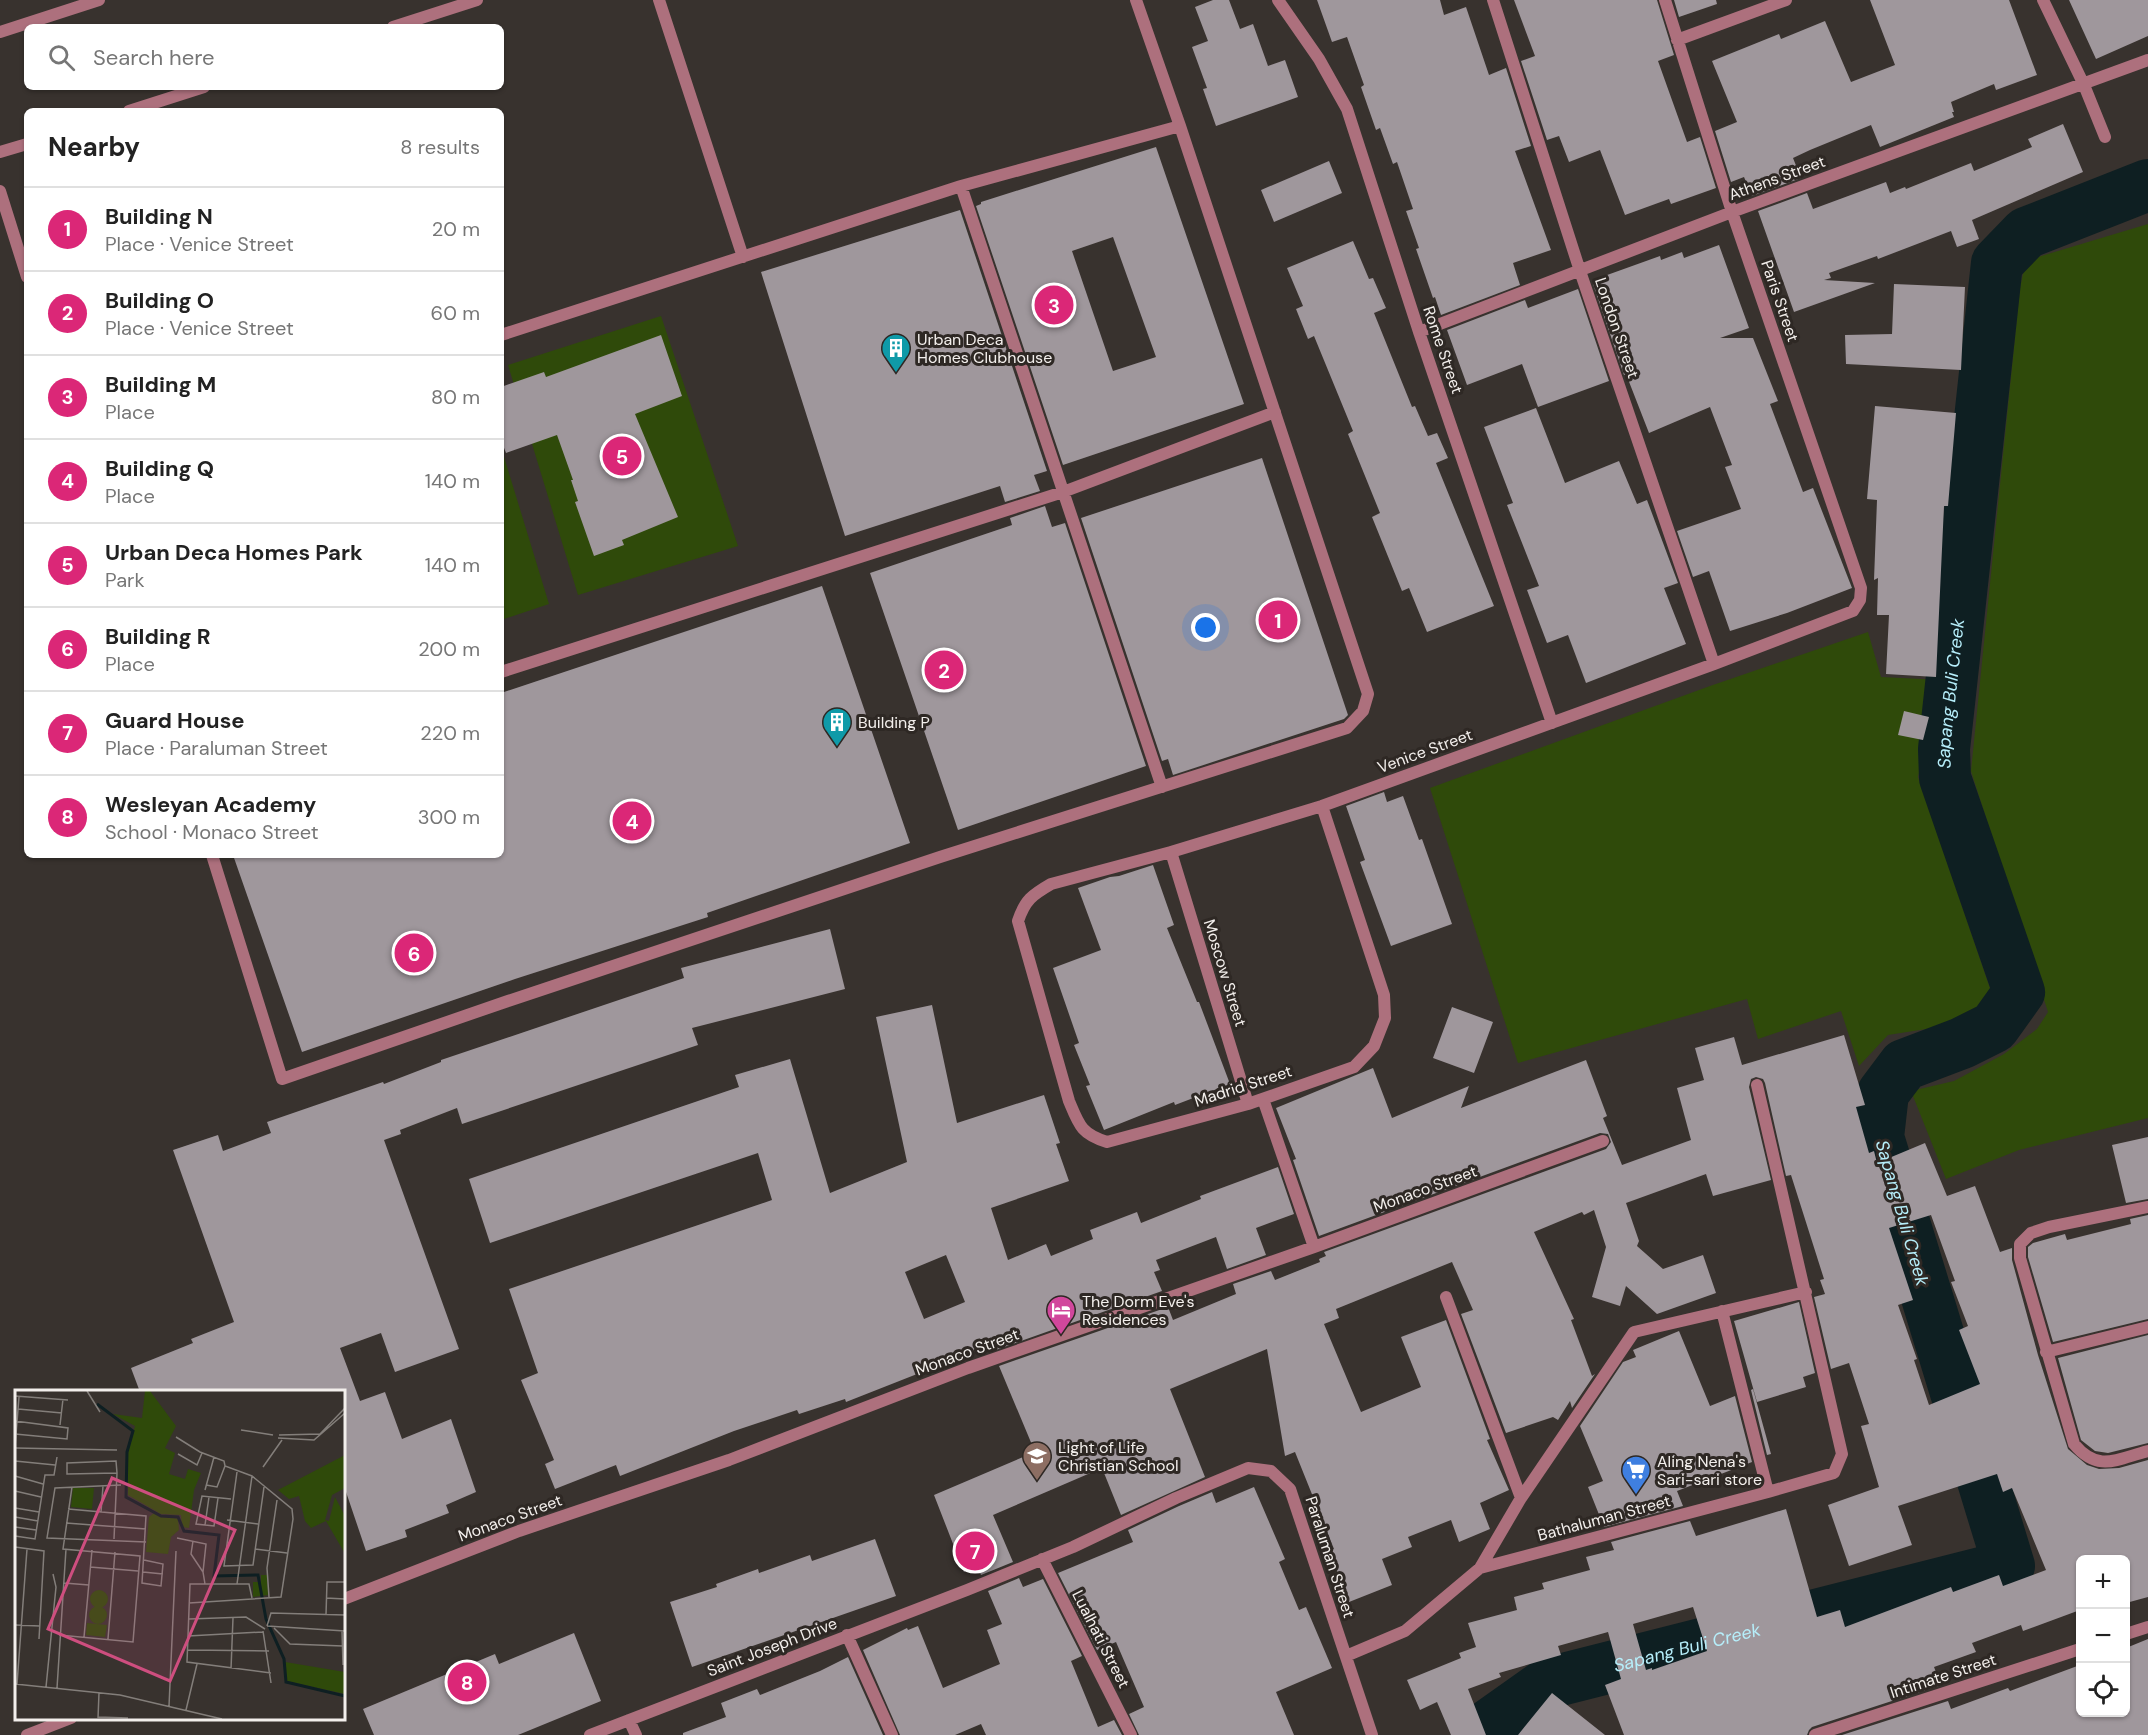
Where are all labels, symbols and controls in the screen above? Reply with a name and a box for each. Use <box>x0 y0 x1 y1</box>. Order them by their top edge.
search box <box>24 24 504 90</box>
icon: search <box>45 41 78 74</box>
text: Search here <box>93 43 214 72</box>
text: Nearby <box>48 130 140 164</box>
text: 8 results <box>400 134 480 160</box>
street label: Athens Street <box>1726 151 1828 205</box>
text: Building N <box>105 202 213 231</box>
text: 1 <box>64 216 71 242</box>
text: 20 m <box>432 216 480 242</box>
text: Place · Venice Street <box>105 231 294 257</box>
street label: Paris Street <box>1756 257 1804 345</box>
street label: London Street <box>1590 275 1644 381</box>
pin: 3 <box>1034 282 1074 328</box>
text: Building O <box>105 286 214 315</box>
text: 2 <box>62 300 73 326</box>
text: 60 m <box>431 300 480 326</box>
street label: Rome Street <box>1418 303 1468 397</box>
text: Place · Venice Street <box>105 315 294 341</box>
place label: Urban Deca Homes Clubhouse <box>917 329 1052 368</box>
building icon: Urban Deca Homes Clubhouse <box>880 332 912 374</box>
text: Building M <box>105 370 216 399</box>
text: 3 <box>61 384 74 410</box>
text: 80 m <box>431 384 480 410</box>
text: Place <box>105 399 155 425</box>
pin: 5 <box>602 434 642 478</box>
text: Building Q <box>105 454 214 483</box>
text: 4 <box>61 468 74 494</box>
text: 140 m <box>425 468 480 494</box>
text: Place <box>105 483 155 509</box>
text: Urban Deca Homes Park <box>105 538 363 567</box>
text: 5 <box>61 552 74 578</box>
text: 140 m <box>425 552 480 578</box>
text: Park <box>105 567 145 593</box>
pin: 1 <box>1258 598 1298 642</box>
your location <box>1191 613 1220 642</box>
water label: Sapang Buli Creek <box>1932 617 1970 769</box>
text: Building R <box>105 622 211 651</box>
text: 6 <box>61 636 74 662</box>
text: 200 m <box>418 636 480 662</box>
pin: 2 <box>924 648 964 692</box>
text: Place <box>105 651 155 677</box>
text: Guard House <box>105 706 245 735</box>
building icon: Building P <box>821 706 853 748</box>
place label: Building P <box>858 712 930 733</box>
text: 7 <box>62 720 73 746</box>
text: 220 m <box>420 720 480 746</box>
street label: Venice Street <box>1375 724 1475 778</box>
text: Place · Paraluman Street <box>105 735 328 761</box>
text: Wesleyan Academy <box>105 790 316 819</box>
pin: 4 <box>612 798 652 844</box>
text: 8 <box>61 804 74 830</box>
text: 300 m <box>418 804 480 830</box>
text: School · Monaco Street <box>105 819 319 845</box>
street label: Moscow Street <box>1199 917 1251 1029</box>
pin: 6 <box>394 930 434 976</box>
street label: Madrid Street <box>1191 1060 1295 1112</box>
water label: Sapang Buli Creek <box>1870 1137 1935 1289</box>
street label: Monaco Street <box>1370 1160 1480 1218</box>
place label: The Dorm Eve's Residences <box>1082 1291 1195 1330</box>
hotel icon: The Dorm Eve's Residences <box>1045 1294 1077 1336</box>
street label: Monaco Street <box>912 1323 1022 1381</box>
inset map <box>15 1390 345 1720</box>
place label: Light of Life Christian School <box>1058 1437 1179 1476</box>
school or university icon: Light of Life Christian School <box>1021 1440 1053 1482</box>
place label: Aling Nena's Sari-sari store <box>1657 1451 1762 1490</box>
supermarket icon: Aling Nena's Sari-sari store <box>1620 1454 1652 1496</box>
street label: Monaco Street <box>455 1489 565 1547</box>
street label: Bathaluman Street <box>1535 1490 1673 1546</box>
street label: Paraluman Street <box>1300 1493 1360 1621</box>
pin: 7 <box>956 1528 994 1574</box>
map controls <box>2076 1555 2130 1717</box>
button: + <box>2076 1555 2130 1609</box>
street label: Lualhati Street <box>1067 1586 1135 1692</box>
button: − <box>2076 1609 2130 1663</box>
street label: Saint Joseph Drive <box>704 1613 840 1681</box>
water label: Sapang Buli Creek <box>1611 1617 1764 1678</box>
street label: Intimate Street <box>1887 1649 1999 1703</box>
pin: 8 <box>448 1660 486 1704</box>
button: locate <box>2076 1663 2130 1717</box>

